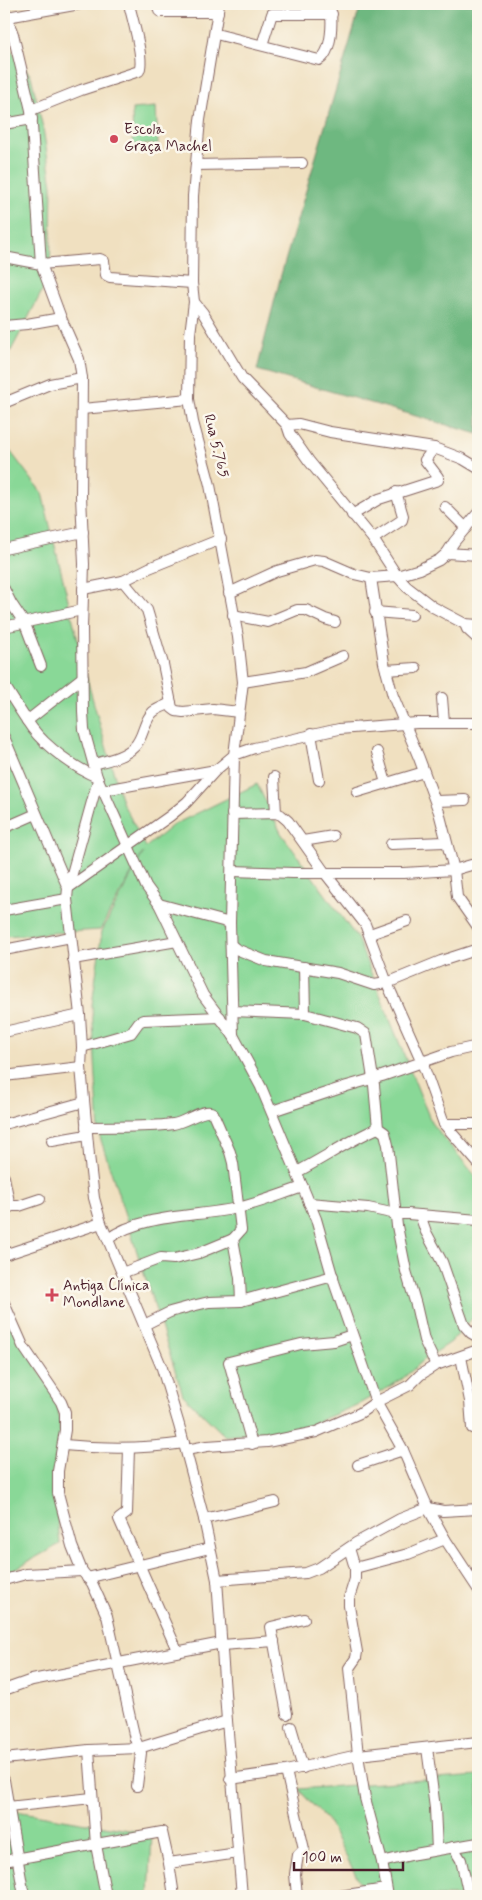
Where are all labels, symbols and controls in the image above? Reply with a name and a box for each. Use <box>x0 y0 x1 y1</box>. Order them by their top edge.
place label: Escola Graça Machel <box>124 120 212 157</box>
marker: Escola Graça Machel <box>108 133 120 145</box>
street label: Rua 5.765 <box>198 412 234 480</box>
place label: Antiga Clínica Mondlane <box>63 1276 149 1313</box>
marker: Antiga Clínica Mondlane <box>45 1288 59 1302</box>
scale bar <box>294 1840 403 1872</box>
text: 100 m <box>302 1848 342 1868</box>

